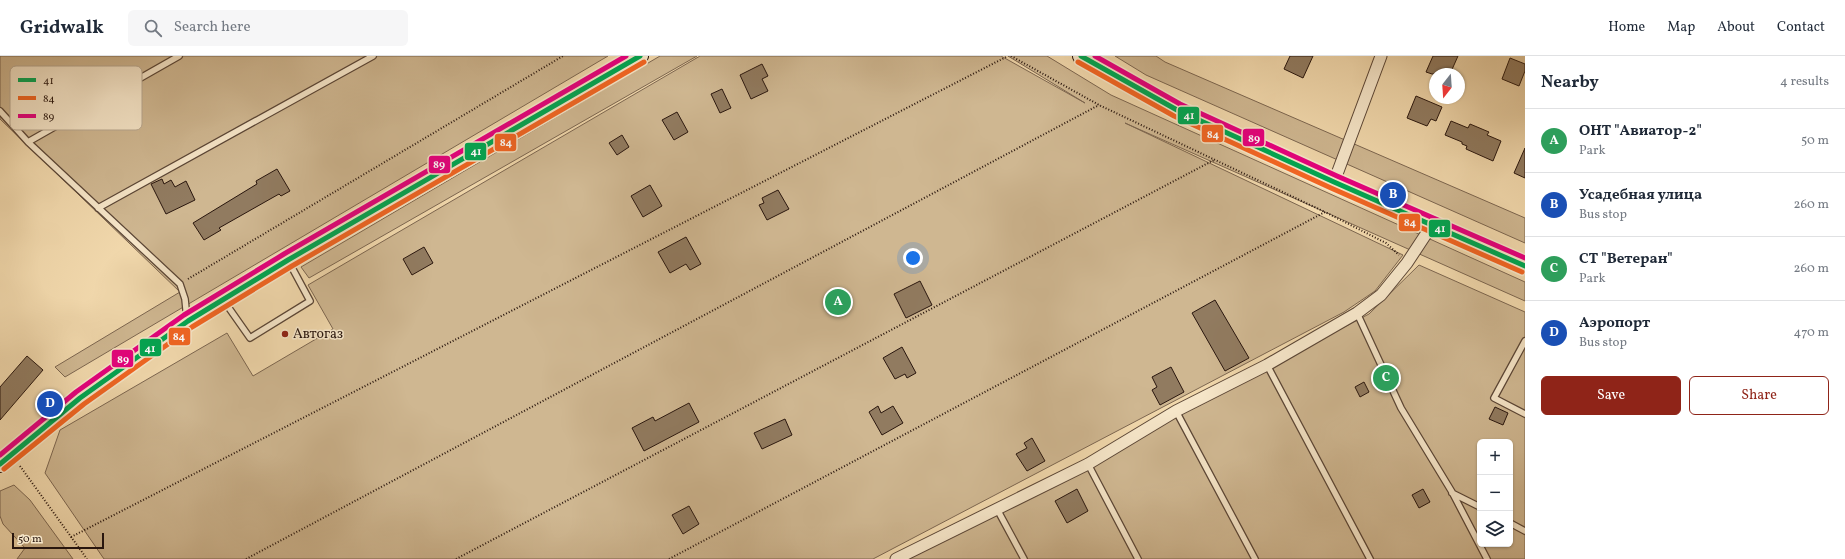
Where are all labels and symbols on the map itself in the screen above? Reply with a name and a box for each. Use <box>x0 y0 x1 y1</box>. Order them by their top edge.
legend <box>10 66 142 130</box>
north arrow <box>1429 68 1465 104</box>
text: 41 <box>43 74 54 89</box>
text: 84 <box>43 92 55 107</box>
line badge: 41 <box>1177 106 1200 125</box>
text: 41 <box>1183 109 1195 124</box>
text: 89 <box>43 110 55 125</box>
line badge: 84 <box>1201 124 1224 143</box>
text: 84 <box>1207 128 1220 143</box>
line badge: 89 <box>1242 128 1265 147</box>
text: 89 <box>1248 132 1260 147</box>
line badge: 84 <box>494 133 517 152</box>
text: 84 <box>500 136 513 151</box>
line badge: 41 <box>464 142 487 161</box>
text: 41 <box>470 145 482 160</box>
line badge: 89 <box>428 155 451 174</box>
text: 89 <box>433 158 445 173</box>
pin: B <box>1380 180 1406 210</box>
line badge: 84 <box>1398 213 1421 232</box>
text: 84 <box>1404 216 1417 231</box>
line badge: 41 <box>1428 219 1451 238</box>
text: 41 <box>1434 222 1446 237</box>
your location <box>903 248 923 268</box>
pin: A <box>825 287 851 317</box>
place label: Автогаз <box>293 325 343 344</box>
line badge: 84 <box>168 327 191 346</box>
marker: Автогаз <box>280 329 290 339</box>
text: 84 <box>173 330 186 345</box>
line badge: 41 <box>139 338 162 357</box>
text: 41 <box>144 342 156 357</box>
line badge: 89 <box>111 349 134 368</box>
text: 89 <box>117 353 129 368</box>
pin: C <box>1373 363 1399 393</box>
pin: D <box>37 389 63 419</box>
scale bar <box>12 531 104 550</box>

